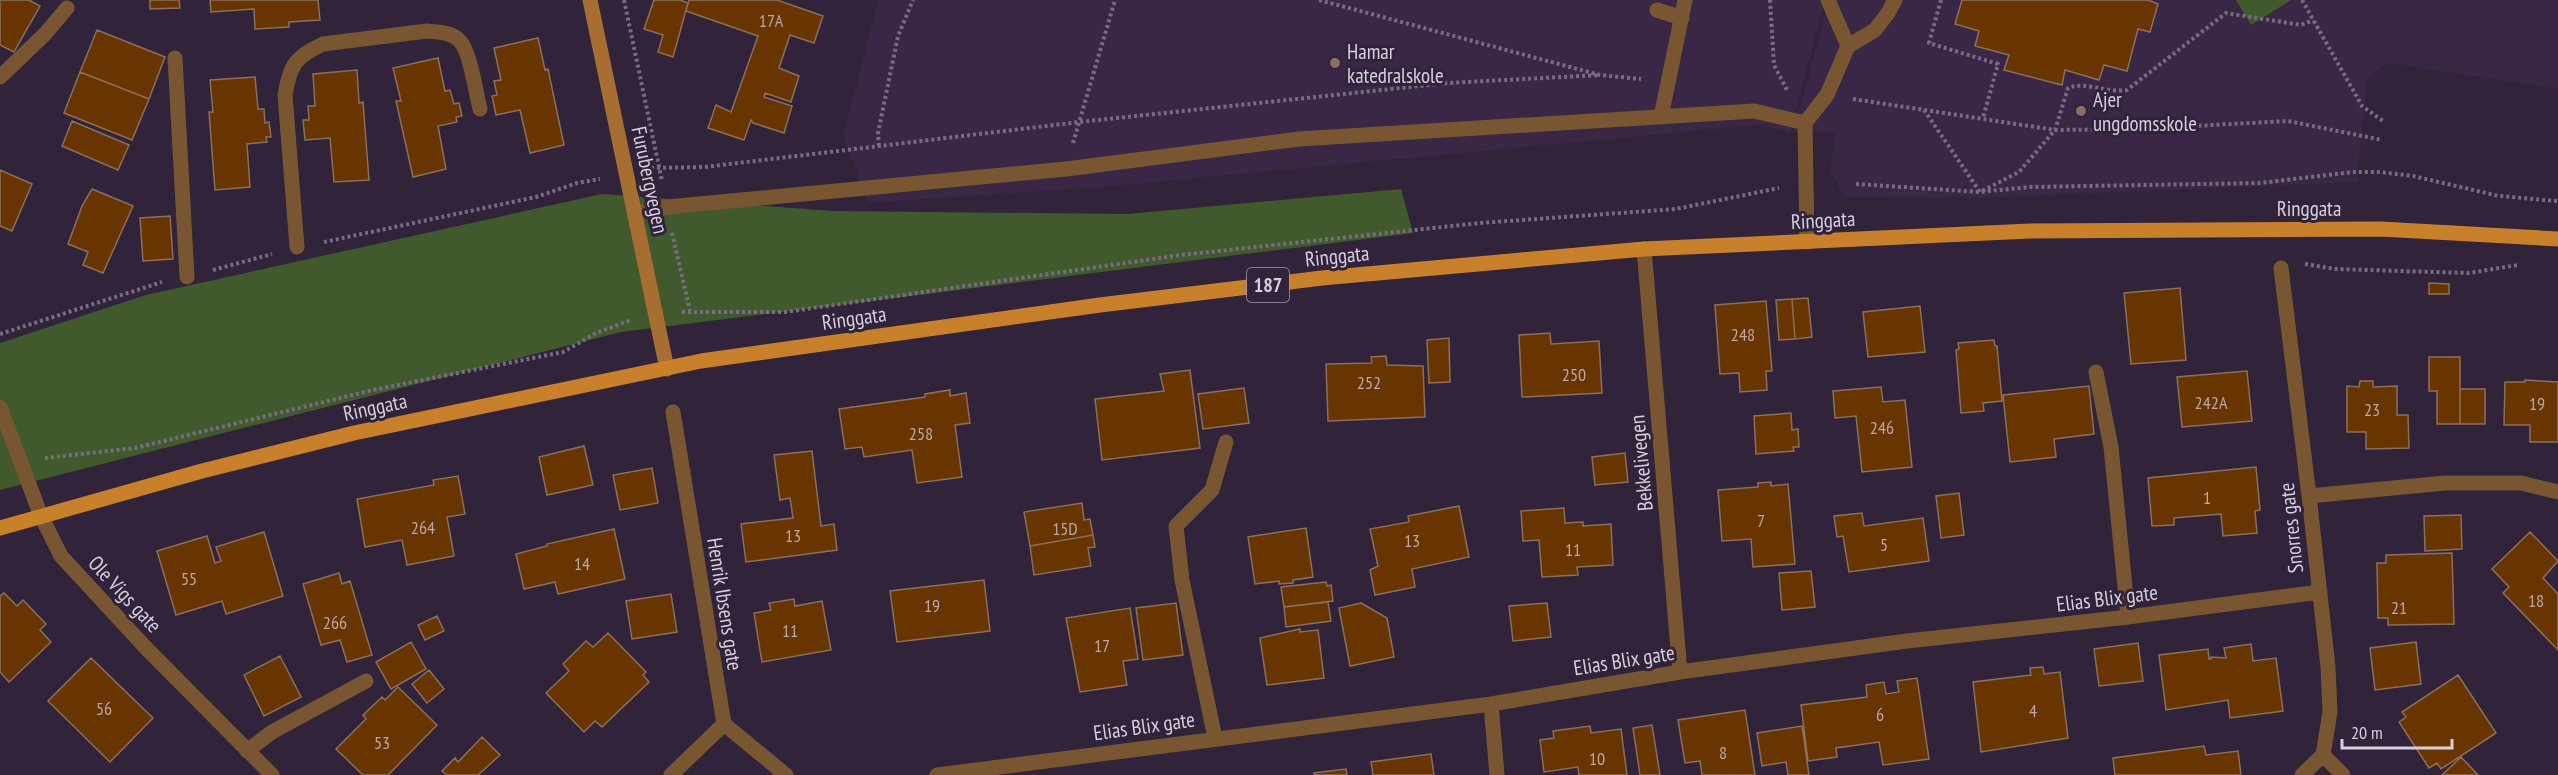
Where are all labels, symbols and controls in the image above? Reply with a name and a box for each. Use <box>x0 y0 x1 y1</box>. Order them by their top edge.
house number: 17A <box>759 9 784 32</box>
place label: Hamar katedralskole <box>1347 38 1444 89</box>
marker: Hamar katedralskole <box>1328 56 1342 70</box>
place label: Ajer ungdomsskole <box>2093 86 2197 137</box>
marker: Ajer ungdomsskole <box>2074 104 2088 118</box>
street label: Furubergvegen <box>625 124 675 236</box>
street label: Ringgata <box>2277 195 2341 222</box>
street label: Ringgata <box>1790 205 1856 235</box>
street label: Ringgata <box>1303 239 1371 273</box>
road number: 187 <box>1247 268 1289 302</box>
street label: Ringgata <box>820 300 888 336</box>
house number: 248 <box>1731 323 1755 346</box>
house number: 250 <box>1562 363 1586 386</box>
house number: 252 <box>1357 371 1381 394</box>
street label: Ringgata <box>341 387 409 427</box>
house number: 242A <box>2195 391 2228 414</box>
house number: 19 <box>2529 392 2545 415</box>
house number: 23 <box>2364 398 2380 421</box>
street label: Bekkelivegen <box>1623 414 1659 512</box>
house number: 246 <box>1870 416 1894 439</box>
house number: 258 <box>909 422 933 445</box>
street label: Snorres gate <box>2273 481 2309 575</box>
house number: 1 <box>2203 486 2211 509</box>
house number: 7 <box>1757 509 1765 532</box>
house number: 264 <box>411 516 435 539</box>
house number: 15D <box>1052 517 1078 540</box>
house number: 13 <box>785 524 801 547</box>
house number: 13 <box>1404 529 1420 552</box>
house number: 5 <box>1880 533 1888 556</box>
street label: Henrik Ibsens gate <box>701 536 749 672</box>
house number: 11 <box>1565 538 1581 561</box>
street label: Ole Vigs gate <box>82 550 168 638</box>
house number: 14 <box>574 552 590 575</box>
house number: 55 <box>181 567 197 590</box>
street label: Elias Blix gate <box>2055 578 2159 618</box>
house number: 18 <box>2528 589 2544 612</box>
house number: 19 <box>924 594 940 617</box>
house number: 21 <box>2391 596 2407 619</box>
house number: 266 <box>323 611 347 634</box>
house number: 11 <box>782 619 798 642</box>
house number: 17 <box>1094 634 1110 657</box>
street label: Elias Blix gate <box>1571 639 1677 681</box>
house number: 56 <box>96 697 112 720</box>
house number: 4 <box>2029 699 2037 722</box>
house number: 6 <box>1876 703 1884 726</box>
street label: Elias Blix gate <box>1092 706 1196 746</box>
scale bar <box>2342 712 2452 750</box>
text: 20 m <box>2351 721 2383 744</box>
house number: 53 <box>374 731 390 754</box>
house number: 8 <box>1719 741 1727 764</box>
house number: 10 <box>1589 747 1605 770</box>

